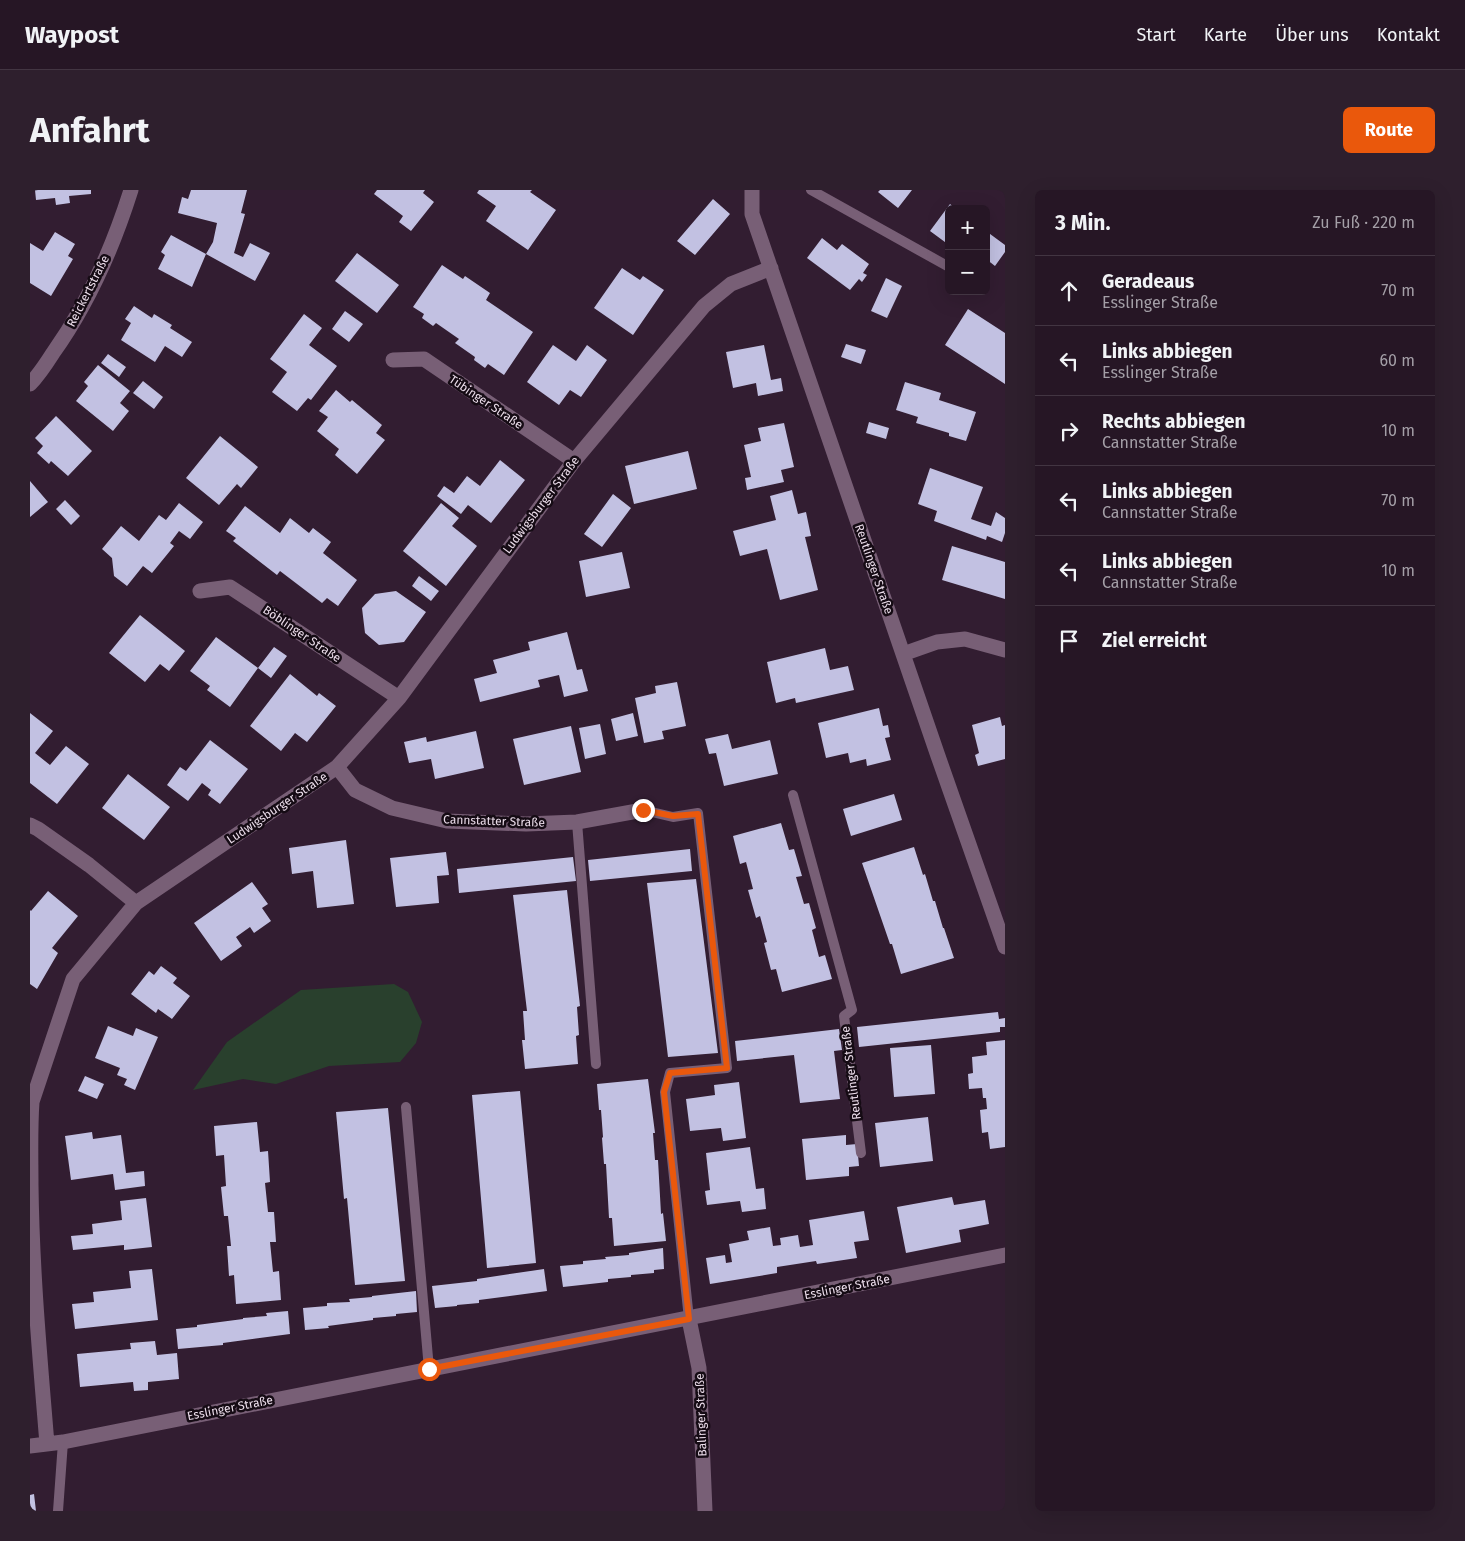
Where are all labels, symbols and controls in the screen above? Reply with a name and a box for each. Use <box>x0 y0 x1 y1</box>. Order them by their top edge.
text: Waypost <box>25 21 119 49</box>
text: Start <box>1136 24 1176 46</box>
text: Karte <box>1204 24 1247 46</box>
text: Über uns <box>1275 24 1349 46</box>
text: Kontakt <box>1377 24 1440 46</box>
button: Route <box>1343 107 1435 153</box>
text: Anfahrt <box>30 109 149 151</box>
map controls <box>945 205 990 295</box>
button: + <box>945 205 990 250</box>
text: 3 Min. <box>1055 210 1110 236</box>
text: Zu Fuß · 220 m <box>1312 213 1415 232</box>
button: − <box>945 250 990 295</box>
street label: Reickertstraße <box>64 253 112 329</box>
text: Geradeaus <box>1102 270 1194 293</box>
icon: ahead <box>1055 277 1083 305</box>
text: 70 m <box>1381 281 1415 300</box>
text: Esslinger Straße <box>1102 293 1218 312</box>
text: Links abbiegen <box>1102 340 1233 363</box>
icon: left <box>1055 347 1083 375</box>
text: 60 m <box>1380 351 1415 370</box>
text: Esslinger Straße <box>1102 363 1218 382</box>
street label: Tübinger Straße <box>446 372 526 432</box>
text: Rechts abbiegen <box>1102 410 1245 433</box>
icon: right <box>1055 417 1083 445</box>
text: 10 m <box>1381 421 1415 440</box>
text: Cannstatter Straße <box>1102 433 1238 452</box>
street label: Ludwigsburger Straße <box>500 454 582 556</box>
text: Links abbiegen <box>1102 480 1233 503</box>
icon: left <box>1055 487 1083 515</box>
text: 70 m <box>1381 491 1415 510</box>
text: Cannstatter Straße <box>1102 503 1238 522</box>
street label: Reutlinger Straße <box>852 522 896 616</box>
text: Links abbiegen <box>1102 550 1233 573</box>
icon: left <box>1055 557 1083 585</box>
text: 10 m <box>1381 561 1415 580</box>
text: Cannstatter Straße <box>1102 573 1238 592</box>
street label: Böblinger Straße <box>260 603 344 665</box>
icon: arrive <box>1055 627 1083 655</box>
text: Ziel erreicht <box>1102 629 1207 652</box>
street label: Ludwigsburger Straße <box>224 769 330 847</box>
route end <box>632 799 655 822</box>
street label: Cannstatter Straße <box>443 812 545 830</box>
street label: Reutlinger Straße <box>838 1025 864 1121</box>
street label: Esslinger Straße <box>803 1272 891 1302</box>
route start <box>418 1358 441 1381</box>
street label: Balinger Straße <box>693 1373 709 1457</box>
street label: Esslinger Straße <box>186 1393 274 1423</box>

